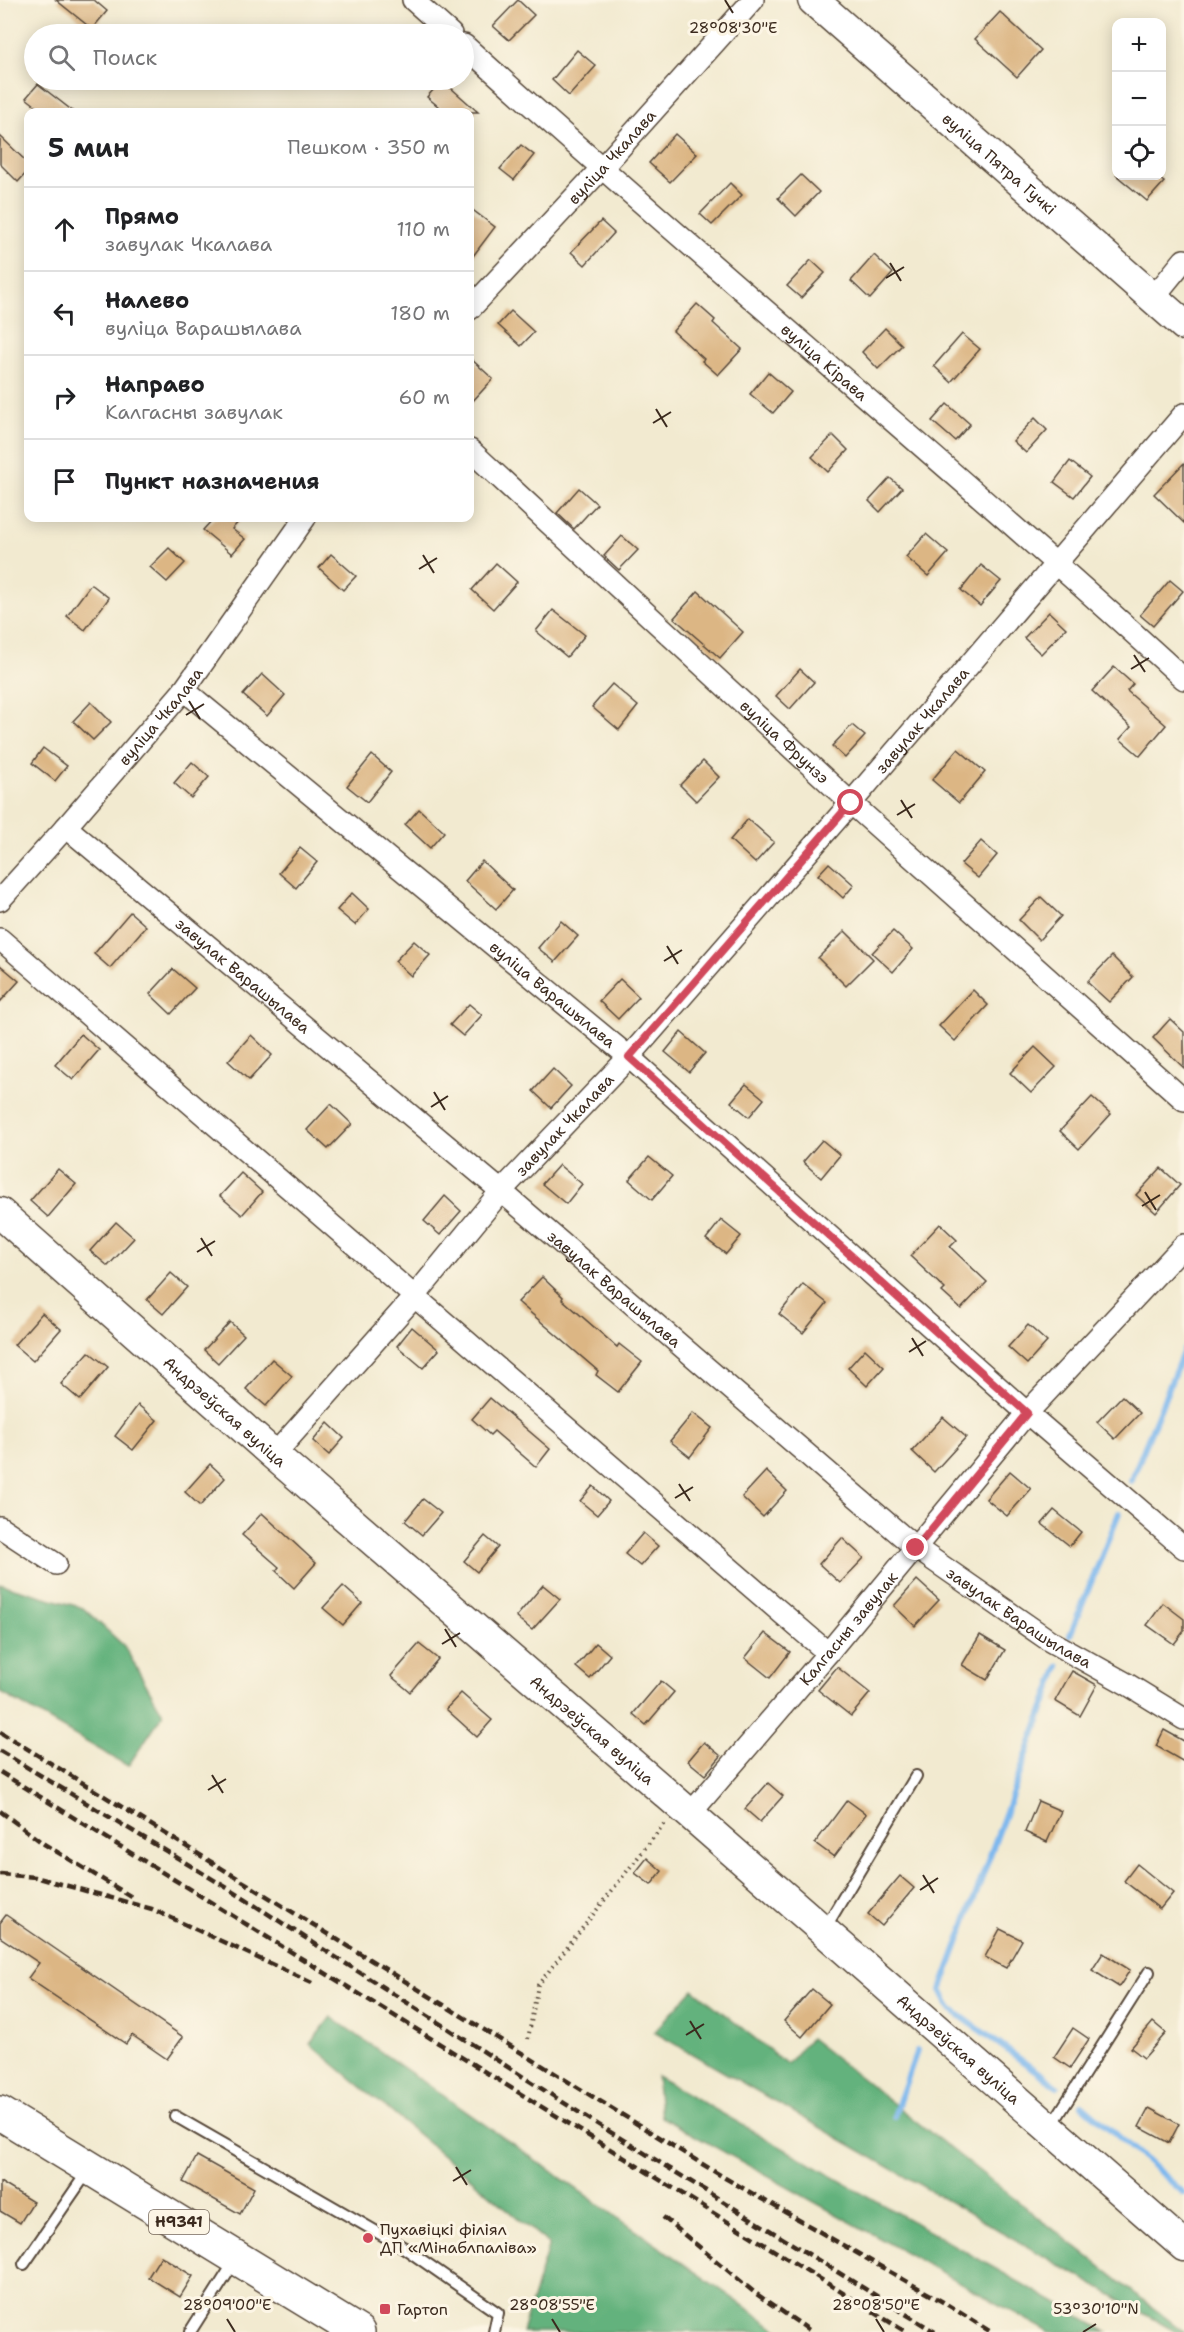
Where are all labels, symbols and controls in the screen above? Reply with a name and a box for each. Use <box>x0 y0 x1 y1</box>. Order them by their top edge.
text: 28°08'30"E <box>689 18 777 38</box>
map controls <box>1112 18 1166 180</box>
button: + <box>1112 18 1166 72</box>
search box <box>24 24 474 90</box>
icon: search <box>45 41 78 74</box>
text: Поиск <box>93 43 157 72</box>
button: − <box>1112 72 1166 126</box>
street label: вуліца Чкалава <box>563 105 660 209</box>
street label: вуліца Пятра Гучкі <box>938 108 1061 219</box>
button: locate <box>1112 126 1166 180</box>
text: 5 мин <box>48 130 129 165</box>
text: Пешком · 350 m <box>287 134 450 160</box>
text: Прямо <box>105 202 179 231</box>
icon: ahead <box>48 213 81 246</box>
text: 110 m <box>396 216 450 242</box>
text: завулак Чкалава <box>105 231 272 257</box>
text: Налево <box>105 286 189 315</box>
icon: left <box>48 297 81 330</box>
text: 180 m <box>390 300 450 326</box>
text: вуліца Варашылава <box>105 315 302 341</box>
street label: вуліца Кірава <box>777 318 872 405</box>
text: Направо <box>105 370 205 399</box>
icon: right <box>48 381 81 414</box>
text: 60 m <box>398 384 450 410</box>
text: Калгасны завулак <box>105 399 283 425</box>
icon: arrive <box>48 465 81 498</box>
text: Пункт назначения <box>105 467 319 496</box>
street label: завулак Чкалава <box>870 662 973 778</box>
street label: вуліца Чкалава <box>113 663 207 770</box>
street label: вуліца Фрунзэ <box>736 695 834 788</box>
route start <box>837 789 863 815</box>
street label: завулак Варашылава <box>171 913 315 1038</box>
street label: вуліца Варашылава <box>485 936 620 1052</box>
street label: завулак Чкалава <box>511 1069 618 1180</box>
street label: завулак Варашылава <box>543 1225 686 1352</box>
street label: Андрэеўская вуліца <box>159 1352 291 1472</box>
route end <box>902 1534 928 1560</box>
street label: завулак Варашылава <box>942 1562 1095 1673</box>
street label: Калгасны завулак <box>794 1567 902 1690</box>
street label: Андрэеўская вуліца <box>526 1670 659 1789</box>
street label: Андрэеўская вуліца <box>893 1989 1025 2109</box>
road number: Н9341 <box>149 2210 209 2234</box>
place label: Пухавіцкі філіял ДП «Мінаблпаліва» <box>380 2219 537 2258</box>
marker: Пухавіцкі філіял ДП «Мінаблпаліва» <box>361 2231 375 2245</box>
text: 28°09'00"E <box>183 2295 271 2315</box>
text: 28°08'55"E <box>509 2295 595 2315</box>
text: 28°08'50"E <box>832 2295 920 2315</box>
place label: Гартоп <box>397 2299 448 2320</box>
text: 53°30'10"N <box>1053 2299 1139 2319</box>
marker: Гартоп <box>378 2302 392 2316</box>

